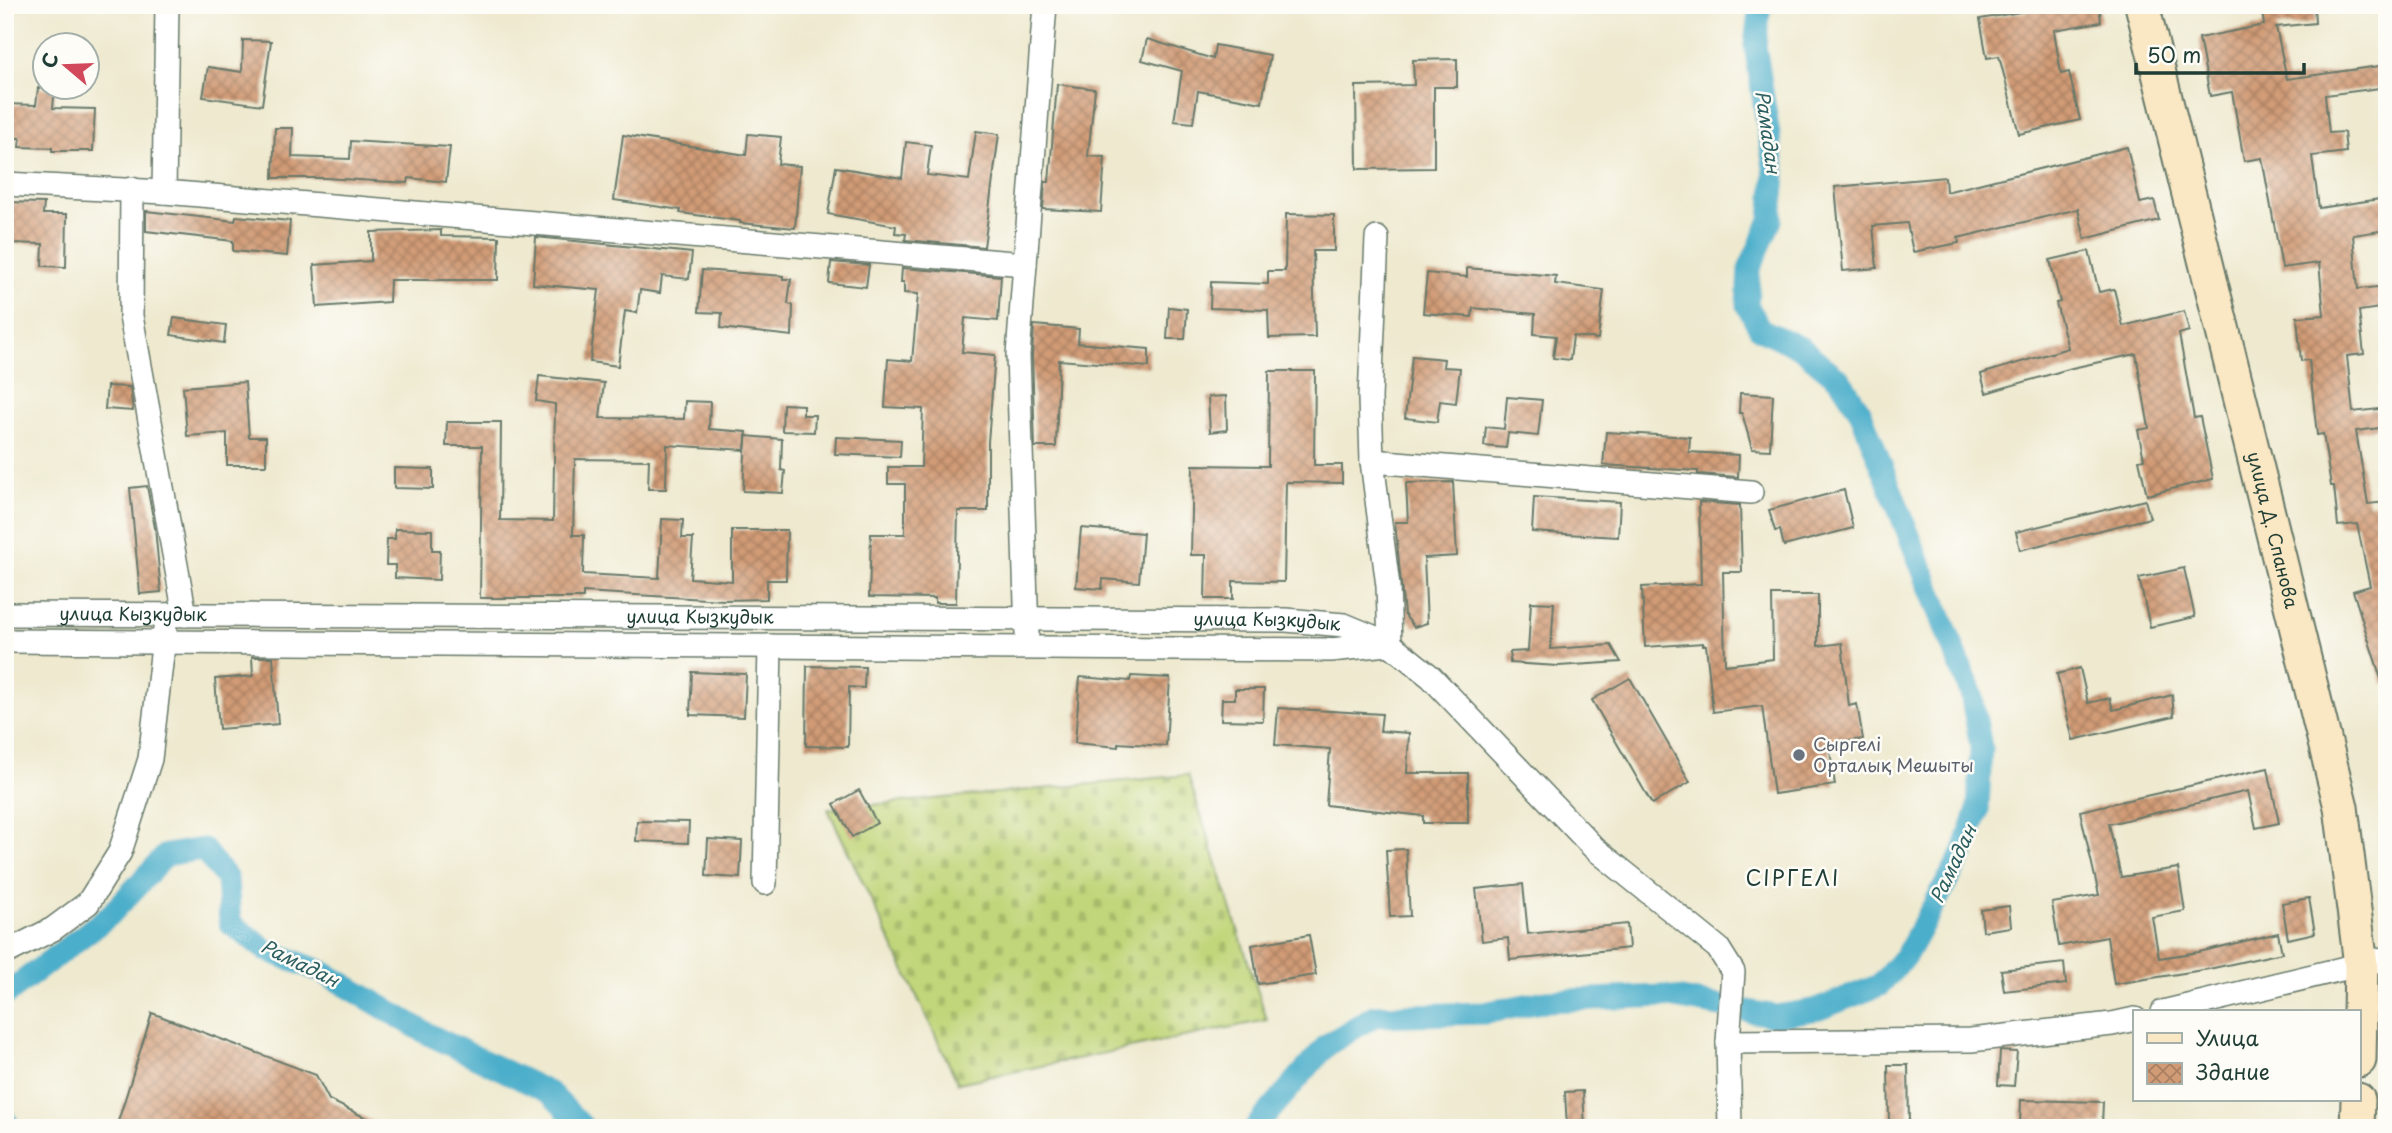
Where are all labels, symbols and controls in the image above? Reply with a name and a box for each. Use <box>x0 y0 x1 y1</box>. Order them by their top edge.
north arrow <box>32 32 102 102</box>
scale bar <box>2136 32 2304 76</box>
text: 50 m <box>2147 38 2201 70</box>
text: С <box>33 49 65 71</box>
water label: Рамадан <box>1749 89 1789 176</box>
street label: улица Д. Спанова <box>2241 448 2306 612</box>
street label: улица Кызкудык <box>59 599 207 627</box>
street label: улица Кызкудык <box>626 602 774 630</box>
street label: улица Кызкудык <box>1193 605 1342 637</box>
place label: Сыргелі Орталық Мешыты <box>1813 730 1974 778</box>
marker: Сыргелі Орталық Мешыты <box>1791 747 1807 763</box>
water label: Рамадан <box>1922 819 1983 907</box>
district label: СІРГЕЛІ <box>1746 861 1840 893</box>
water label: Рамадан <box>257 931 345 993</box>
legend <box>2133 1010 2360 1102</box>
text: Улица <box>2196 1021 2259 1053</box>
text: Здание <box>2196 1055 2270 1087</box>

